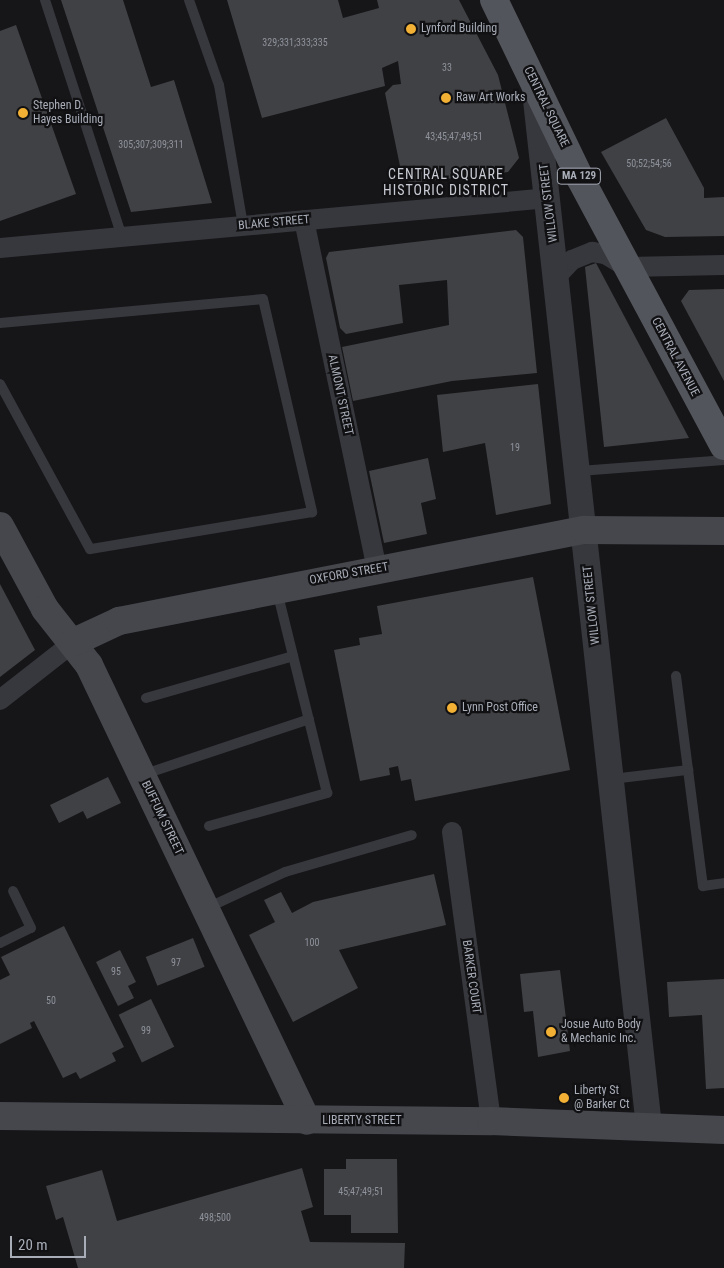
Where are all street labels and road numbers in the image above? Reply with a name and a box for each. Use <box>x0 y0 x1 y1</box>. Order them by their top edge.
street label: CENTRAL SQUARE <box>520 65 572 149</box>
street label: WILLOW STREET <box>537 163 561 243</box>
road number: MA 129 <box>556 168 602 185</box>
street label: BLAKE STREET <box>238 213 310 233</box>
street label: CENTRAL AVENUE <box>648 315 702 399</box>
street label: ALMONT STREET <box>324 353 356 437</box>
street label: OXFORD STREET <box>308 560 390 588</box>
street label: WILLOW STREET <box>581 565 603 645</box>
street label: BUFFUM STREET <box>138 779 186 857</box>
street label: BARKER COURT <box>459 939 483 1015</box>
street label: LIBERTY STREET <box>322 1114 402 1128</box>

